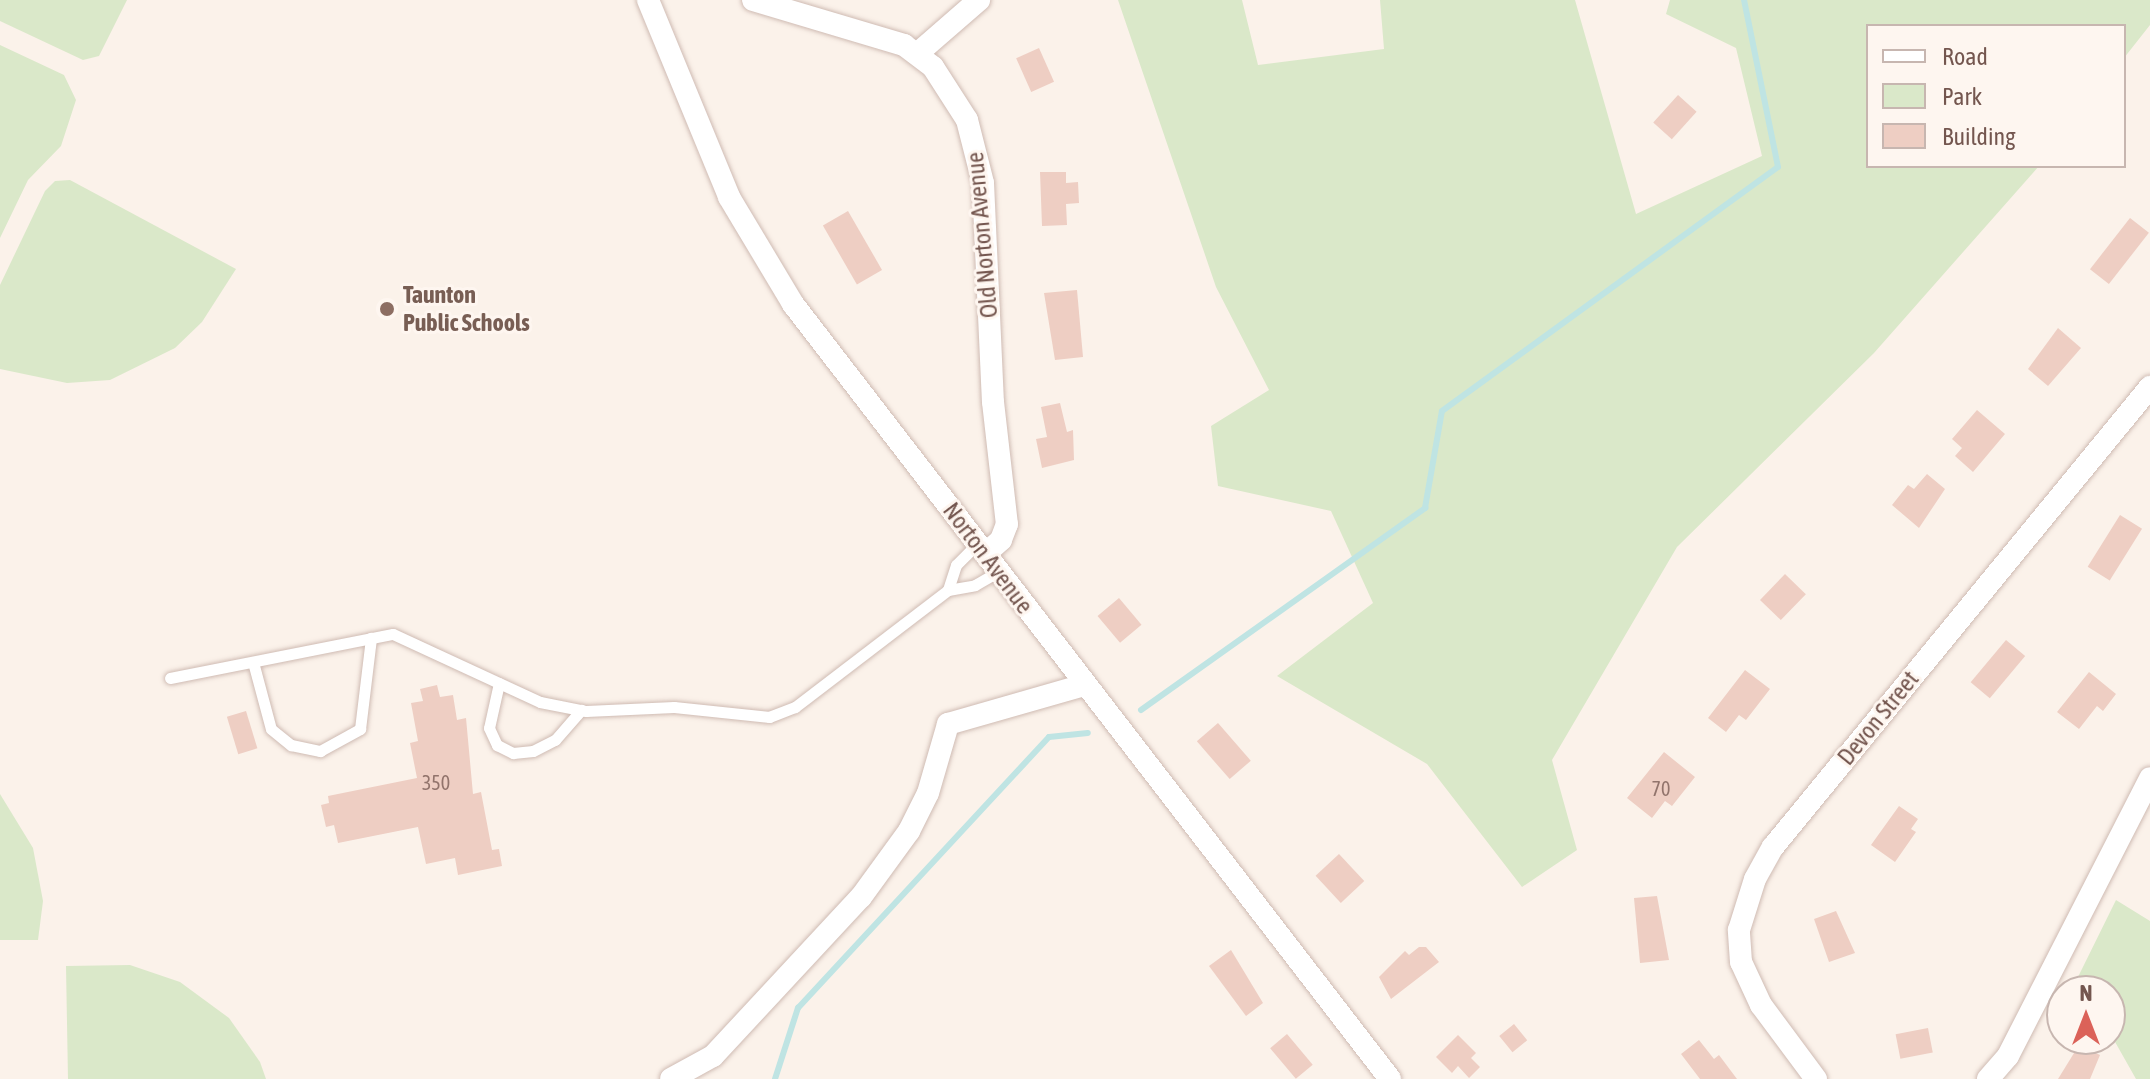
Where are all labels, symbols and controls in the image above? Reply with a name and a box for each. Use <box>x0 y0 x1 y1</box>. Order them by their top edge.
legend <box>1866 24 2126 168</box>
text: Road <box>1942 43 1988 70</box>
text: Park <box>1942 83 1982 110</box>
text: Building <box>1942 123 2015 150</box>
street label: Old Norton Avenue <box>960 151 1004 319</box>
place label: Taunton Public Schools <box>403 281 530 337</box>
marker: Taunton Public Schools <box>378 300 396 318</box>
street label: Norton Avenue <box>937 497 1039 619</box>
street label: Devon Street <box>1831 665 1925 771</box>
house number: 350 <box>422 770 450 794</box>
house number: 70 <box>1652 776 1670 800</box>
north arrow <box>2046 975 2126 1055</box>
text: N <box>2080 980 2092 1006</box>

